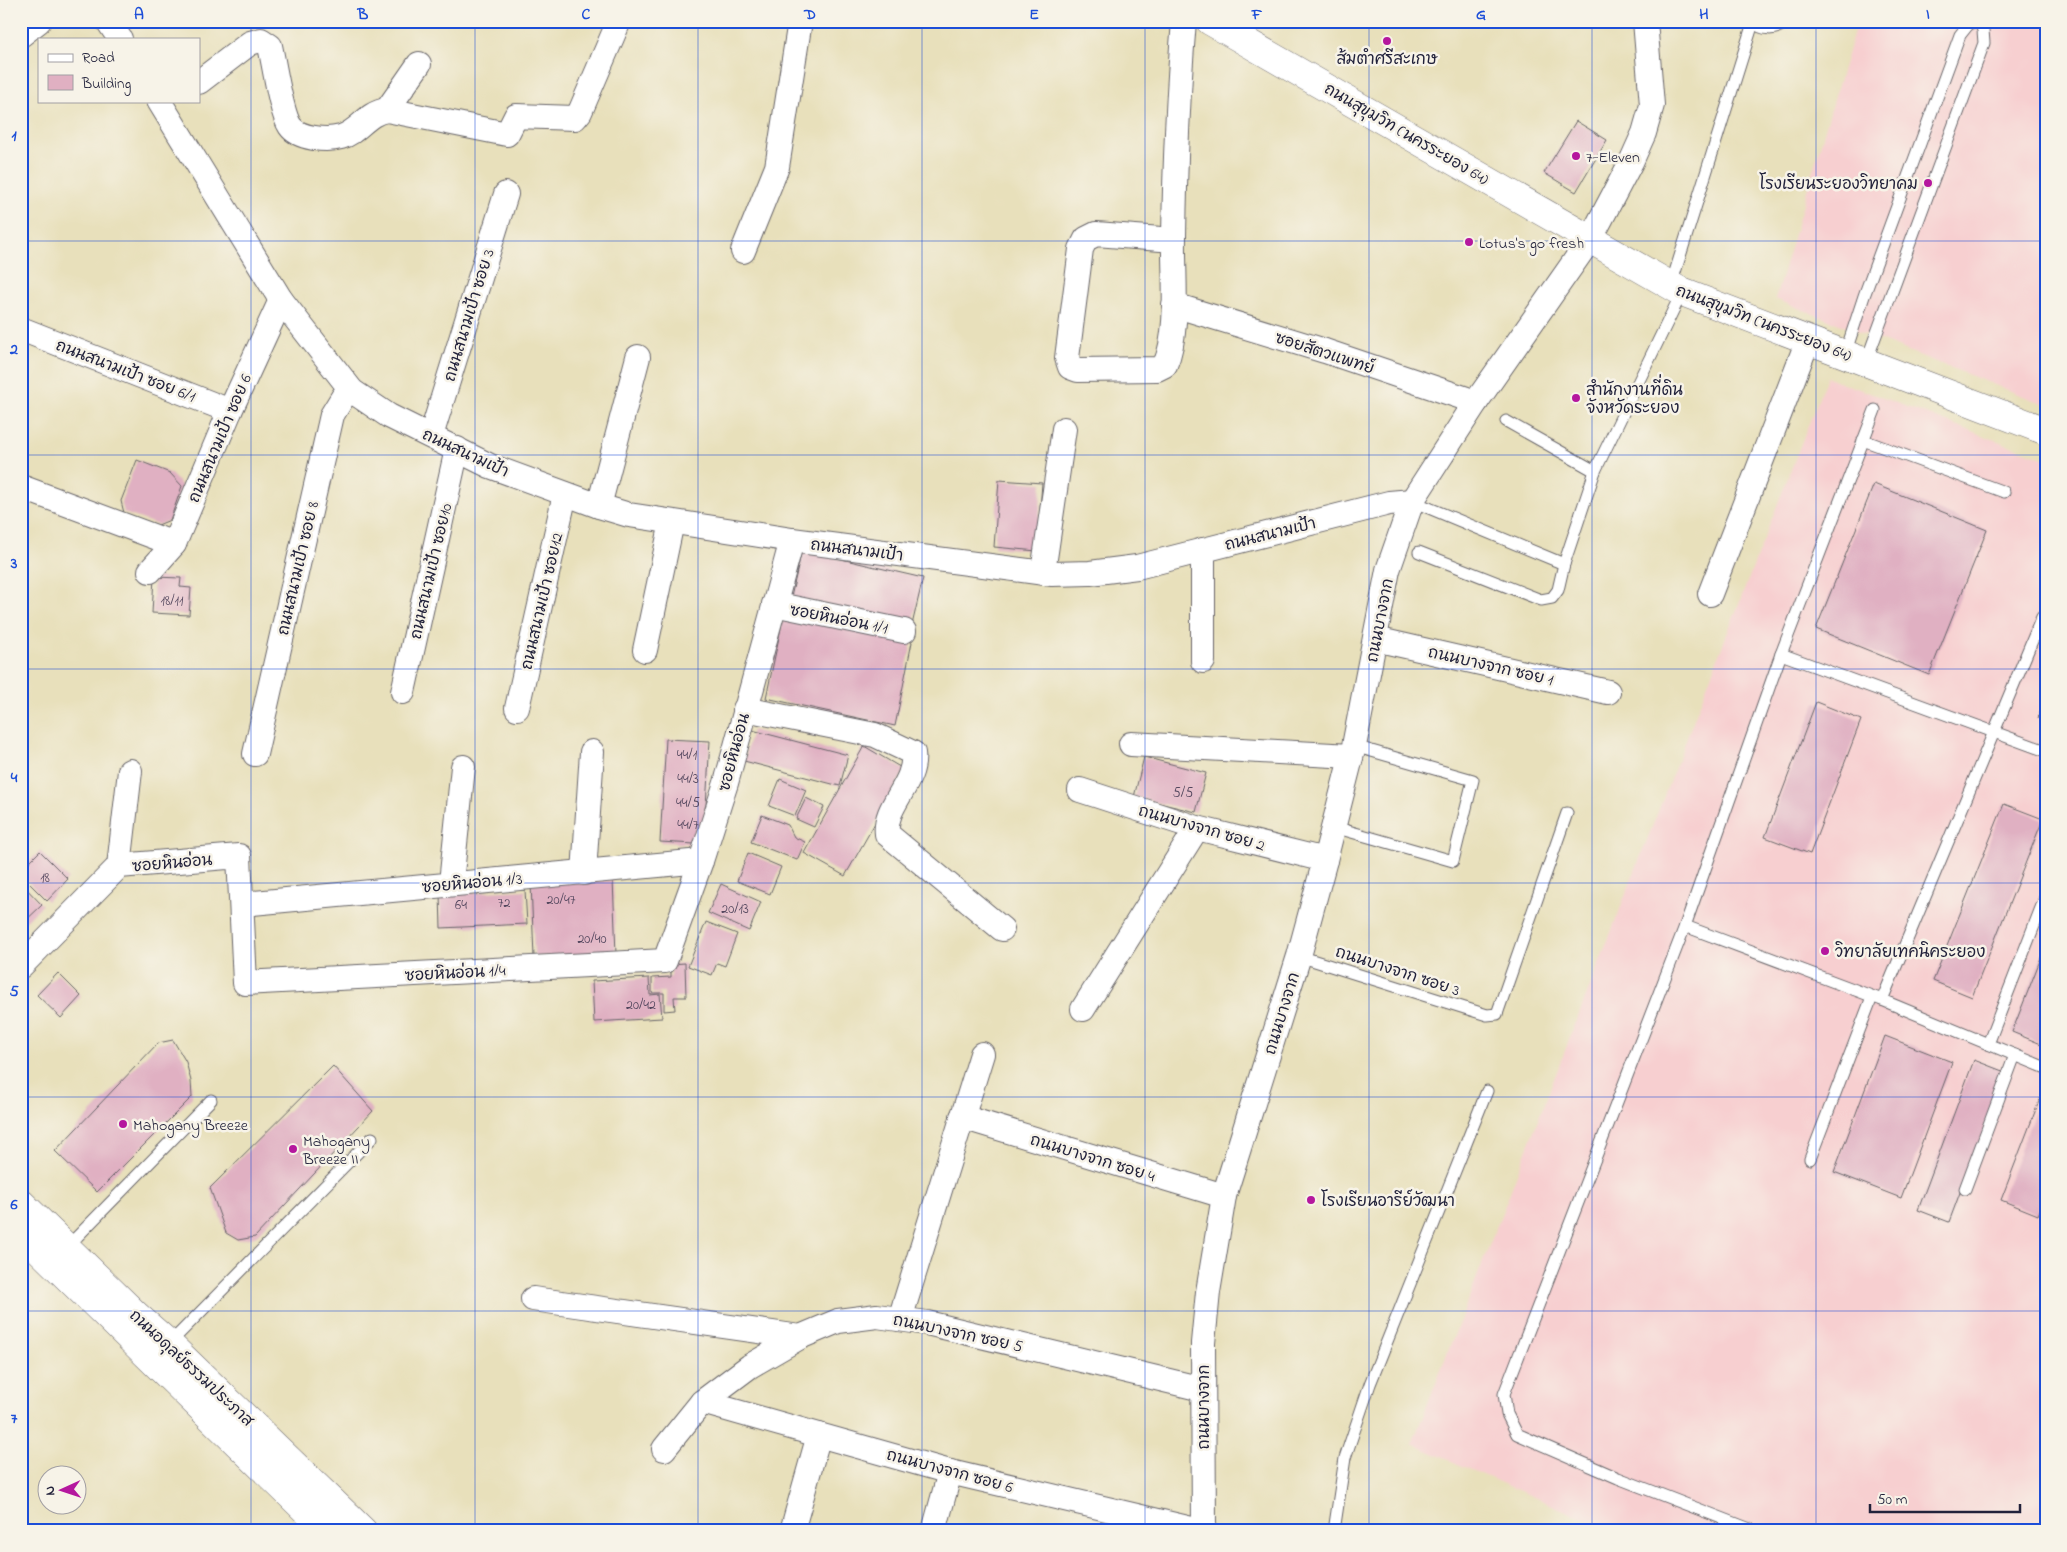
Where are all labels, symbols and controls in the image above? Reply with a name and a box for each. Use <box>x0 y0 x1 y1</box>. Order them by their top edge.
text: A <box>134 3 144 27</box>
text: B <box>357 3 369 27</box>
text: C <box>582 3 591 27</box>
text: D <box>803 3 816 27</box>
text: E <box>1029 3 1039 27</box>
text: F <box>1251 3 1263 27</box>
text: G <box>1476 3 1486 27</box>
text: H <box>1699 3 1709 27</box>
text: I <box>1926 3 1930 27</box>
marker: ส้มตำศรีสะเกษ <box>1381 35 1393 47</box>
legend <box>38 38 200 102</box>
text: Road <box>82 47 115 69</box>
place label: ส้มตำศรีสะเกษ <box>1336 48 1439 72</box>
text: Building <box>81 73 131 96</box>
street label: ถนนสุขุมวิท (นครระยอง 64) <box>1319 78 1493 192</box>
text: 1 <box>11 124 17 148</box>
place label: 7-Eleven <box>1586 146 1640 170</box>
marker: 7-Eleven <box>1570 150 1582 162</box>
place label: โรงเรียนระยองวิทยาคม <box>1759 172 1918 197</box>
marker: โรงเรียนระยองวิทยาคม <box>1922 177 1934 189</box>
place label: Lotus's go fresh <box>1479 232 1584 256</box>
marker: Lotus's go fresh <box>1463 236 1475 248</box>
street label: ถนนสนามเป้า ซอย 3 <box>438 246 501 385</box>
street label: ถนนสุขุมวิท (นครระยอง 64) <box>1672 279 1855 369</box>
street label: ซอยสัตวแพทย์ <box>1271 326 1378 381</box>
street label: ถนนสนามเป้า ซอย 6/1 <box>52 334 199 410</box>
text: 2 <box>9 338 18 362</box>
street label: ถนนสนามเป้า ซอย 6 <box>183 371 259 507</box>
place label: สำนักงานที่ดิน จังหวัดระยอง <box>1586 374 1683 421</box>
marker: สำนักงานที่ดิน จังหวัดระยอง <box>1570 392 1582 404</box>
street label: ถนนสนามเป้า <box>418 423 512 484</box>
street label: ถนนสนามเป้า ซอย 8 <box>272 499 326 638</box>
street label: ถนนสนามเป้า ซอย10 <box>405 501 459 642</box>
street label: ถนนสนามเป้า <box>1222 512 1319 558</box>
street label: ถนนสนามเป้า ซอย12 <box>516 531 570 672</box>
street label: ถนนสนามเป้า <box>809 533 904 569</box>
text: 3 <box>10 552 18 576</box>
street label: ถนนบางจาก <box>1361 576 1401 664</box>
house number: 18/11 <box>161 591 184 612</box>
street label: ซอยหินอ่อน 1/1 <box>788 598 890 641</box>
street label: ถนนบางจาก ซอย 1 <box>1425 641 1556 693</box>
street label: ซอยหินอ่อน <box>712 710 757 794</box>
house number: 44/1 <box>677 745 698 766</box>
text: 4 <box>10 766 18 790</box>
house number: 44/3 <box>677 769 699 790</box>
house number: 5/5 <box>1173 783 1193 804</box>
house number: 44/5 <box>676 793 700 814</box>
street label: ถนนบางจาก ซอย 2 <box>1135 799 1268 859</box>
house number: 44/7 <box>677 815 699 836</box>
street label: ซอยหินอ่อน <box>131 848 214 879</box>
street label: ซอยหินอ่อน 1/3 <box>421 867 524 900</box>
house number: 18 <box>40 868 50 889</box>
house number: 20/47 <box>547 890 576 911</box>
house number: 72 <box>498 893 510 914</box>
house number: 64 <box>455 895 467 916</box>
house number: 20/13 <box>721 899 749 920</box>
house number: 20/40 <box>577 929 607 950</box>
street label: ถนนบางจาก ซอย 3 <box>1332 940 1463 1003</box>
place label: วิทยาลัยเทคนิคระยอง <box>1835 941 1985 965</box>
marker: วิทยาลัยเทคนิคระยอง <box>1819 945 1831 957</box>
street label: ซอยหินอ่อน 1/4 <box>404 958 507 989</box>
street label: ถนนบางจาก <box>1259 969 1307 1058</box>
text: 5 <box>9 980 19 1004</box>
house number: 20/42 <box>626 995 656 1016</box>
place label: Mahogany Breeze <box>133 1114 249 1138</box>
marker: Mahogany Breeze <box>117 1118 129 1130</box>
street label: ถนนบางจาก ซอย 4 <box>1027 1129 1158 1189</box>
place label: Mahogany Breeze II <box>302 1130 370 1172</box>
marker: Mahogany Breeze II <box>287 1143 299 1155</box>
place label: โรงเรียนอารีย์วัฒนา <box>1321 1189 1455 1214</box>
text: 6 <box>9 1193 18 1217</box>
marker: โรงเรียนอารีย์วัฒนา <box>1305 1194 1317 1206</box>
street label: ถนนอดุลย์ธรรมประภาส <box>123 1304 260 1434</box>
street label: ถนนบางจาก ซอย 5 <box>890 1308 1025 1359</box>
street label: ถนนบางจาก <box>1193 1364 1217 1450</box>
text: 7 <box>11 1407 18 1431</box>
street label: ถนนบางจาก ซอย 6 <box>884 1444 1015 1500</box>
north arrow <box>38 1464 88 1514</box>
scale bar <box>1870 1482 2020 1514</box>
text: N <box>40 1485 61 1496</box>
text: 50 m <box>1877 1489 1908 1511</box>

